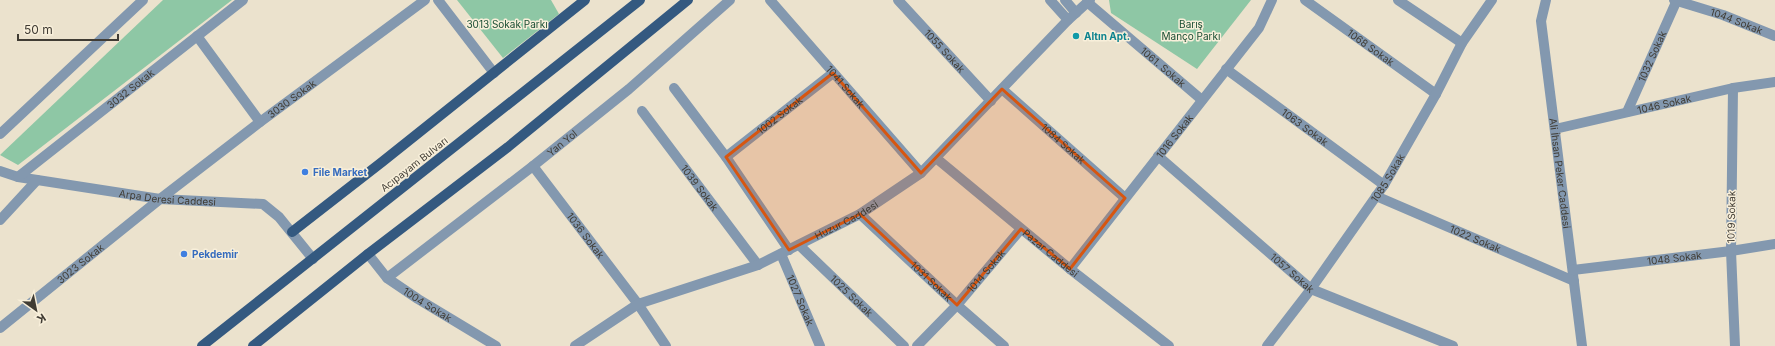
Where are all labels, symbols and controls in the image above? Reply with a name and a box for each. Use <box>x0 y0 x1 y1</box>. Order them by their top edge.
street label: 1044 Sokak <box>1709 6 1765 37</box>
scale bar <box>18 16 118 42</box>
park label: 3013 Sokak Parkı <box>466 18 548 30</box>
park label: Barış Manço Parkı <box>1162 18 1220 42</box>
text: 50 m <box>24 22 53 37</box>
street label: 1068 Sokak <box>1345 26 1397 68</box>
street label: 1055 Sokak <box>922 27 968 75</box>
street label: 1032 Sokak <box>1635 28 1669 84</box>
place label: Altın Apt. <box>1084 30 1130 42</box>
marker: Altın Apt. <box>1071 31 1081 41</box>
street label: 1061. Sokak <box>1138 44 1188 90</box>
street label: 1041 Sokak <box>824 63 868 111</box>
street label: 3032 Sokak <box>104 66 157 111</box>
street label: 3030 Sokak <box>265 77 318 120</box>
street label: 1046 Sokak <box>1636 92 1693 116</box>
street label: 1002 Sokak <box>754 93 805 137</box>
street label: 1063 Sokak <box>1279 106 1331 148</box>
street label: 1016 Sokak <box>1153 111 1196 160</box>
street label: Ali İhsan Peker Caddesi <box>1547 117 1573 229</box>
street label: 1084 Sokak <box>1039 121 1088 166</box>
street label: Yan Yol <box>544 127 579 158</box>
street label: Acıpayam Bulvarı <box>378 134 450 194</box>
street label: 1085 Sokak <box>1368 151 1407 204</box>
street label: 1039 Sokak <box>679 162 721 214</box>
place label: File Market <box>313 166 367 178</box>
marker: File Market <box>300 167 310 177</box>
street label: Arpa Deresi Caddesi <box>118 187 216 208</box>
street label: 1019 Sokak <box>1725 190 1737 243</box>
street label: Huzur Caddesi <box>813 198 880 242</box>
street label: 1036 Sokak <box>564 210 607 261</box>
street label: 1022 Sokak <box>1448 222 1503 255</box>
street label: Pazar Caddesi <box>1021 227 1081 279</box>
street label: 3023 Sokak <box>54 241 106 286</box>
street label: 1014 Sokak <box>964 246 1008 295</box>
place label: Pekdemir <box>192 248 238 260</box>
marker: Pekdemir <box>179 249 189 259</box>
street label: 1048 Sokak <box>1646 249 1703 267</box>
street label: 1057 Sokak <box>1268 251 1317 295</box>
street label: 1031 Sokak <box>908 259 955 304</box>
street label: 1025 Sokak <box>828 272 876 319</box>
street label: 1027 Sokak <box>784 273 817 328</box>
street label: 1004 Sokak <box>401 285 454 324</box>
north arrow <box>16 290 56 330</box>
text: K <box>34 310 49 326</box>

